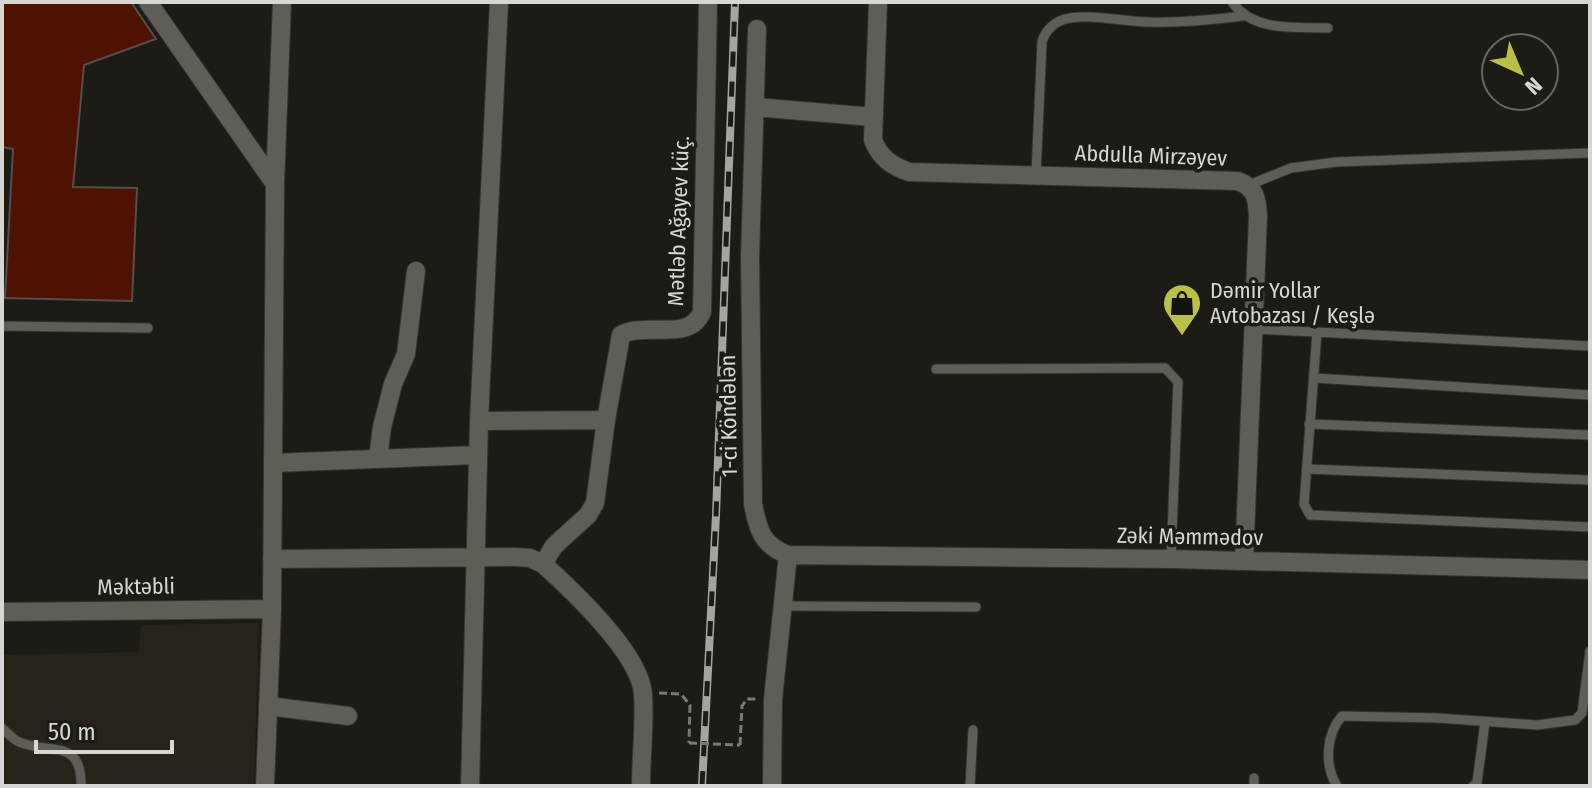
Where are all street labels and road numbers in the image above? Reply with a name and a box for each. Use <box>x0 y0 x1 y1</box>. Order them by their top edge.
street label: Mətləb Ağayev küç. <box>662 135 695 307</box>
street label: Abdulla Mirzəyev <box>1074 139 1228 172</box>
street label: 1-ci Köndələn <box>714 355 743 477</box>
street label: Zəki Məmmədov <box>1117 522 1264 551</box>
street label: Məktəbli <box>97 572 175 601</box>

